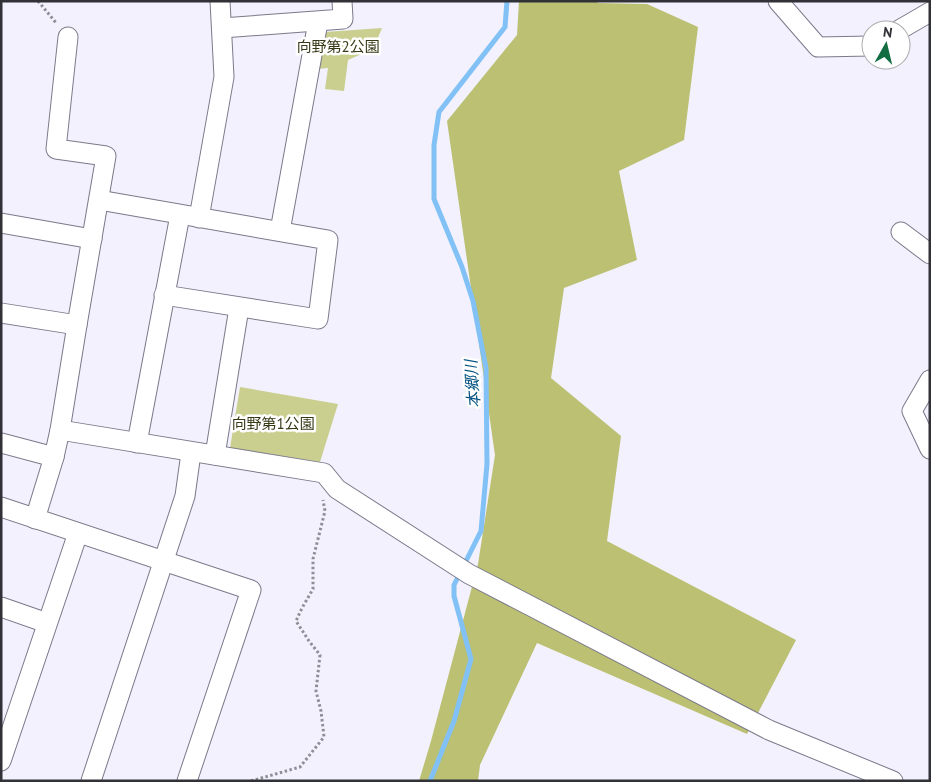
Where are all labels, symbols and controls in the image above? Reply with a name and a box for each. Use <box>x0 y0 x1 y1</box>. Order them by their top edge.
north arrow <box>861 20 911 70</box>
text: N <box>882 23 894 42</box>
park label: 向野第2公園 <box>296 37 380 56</box>
water label: 本郷川 <box>460 357 484 409</box>
park label: 向野第1公園 <box>231 414 315 433</box>

